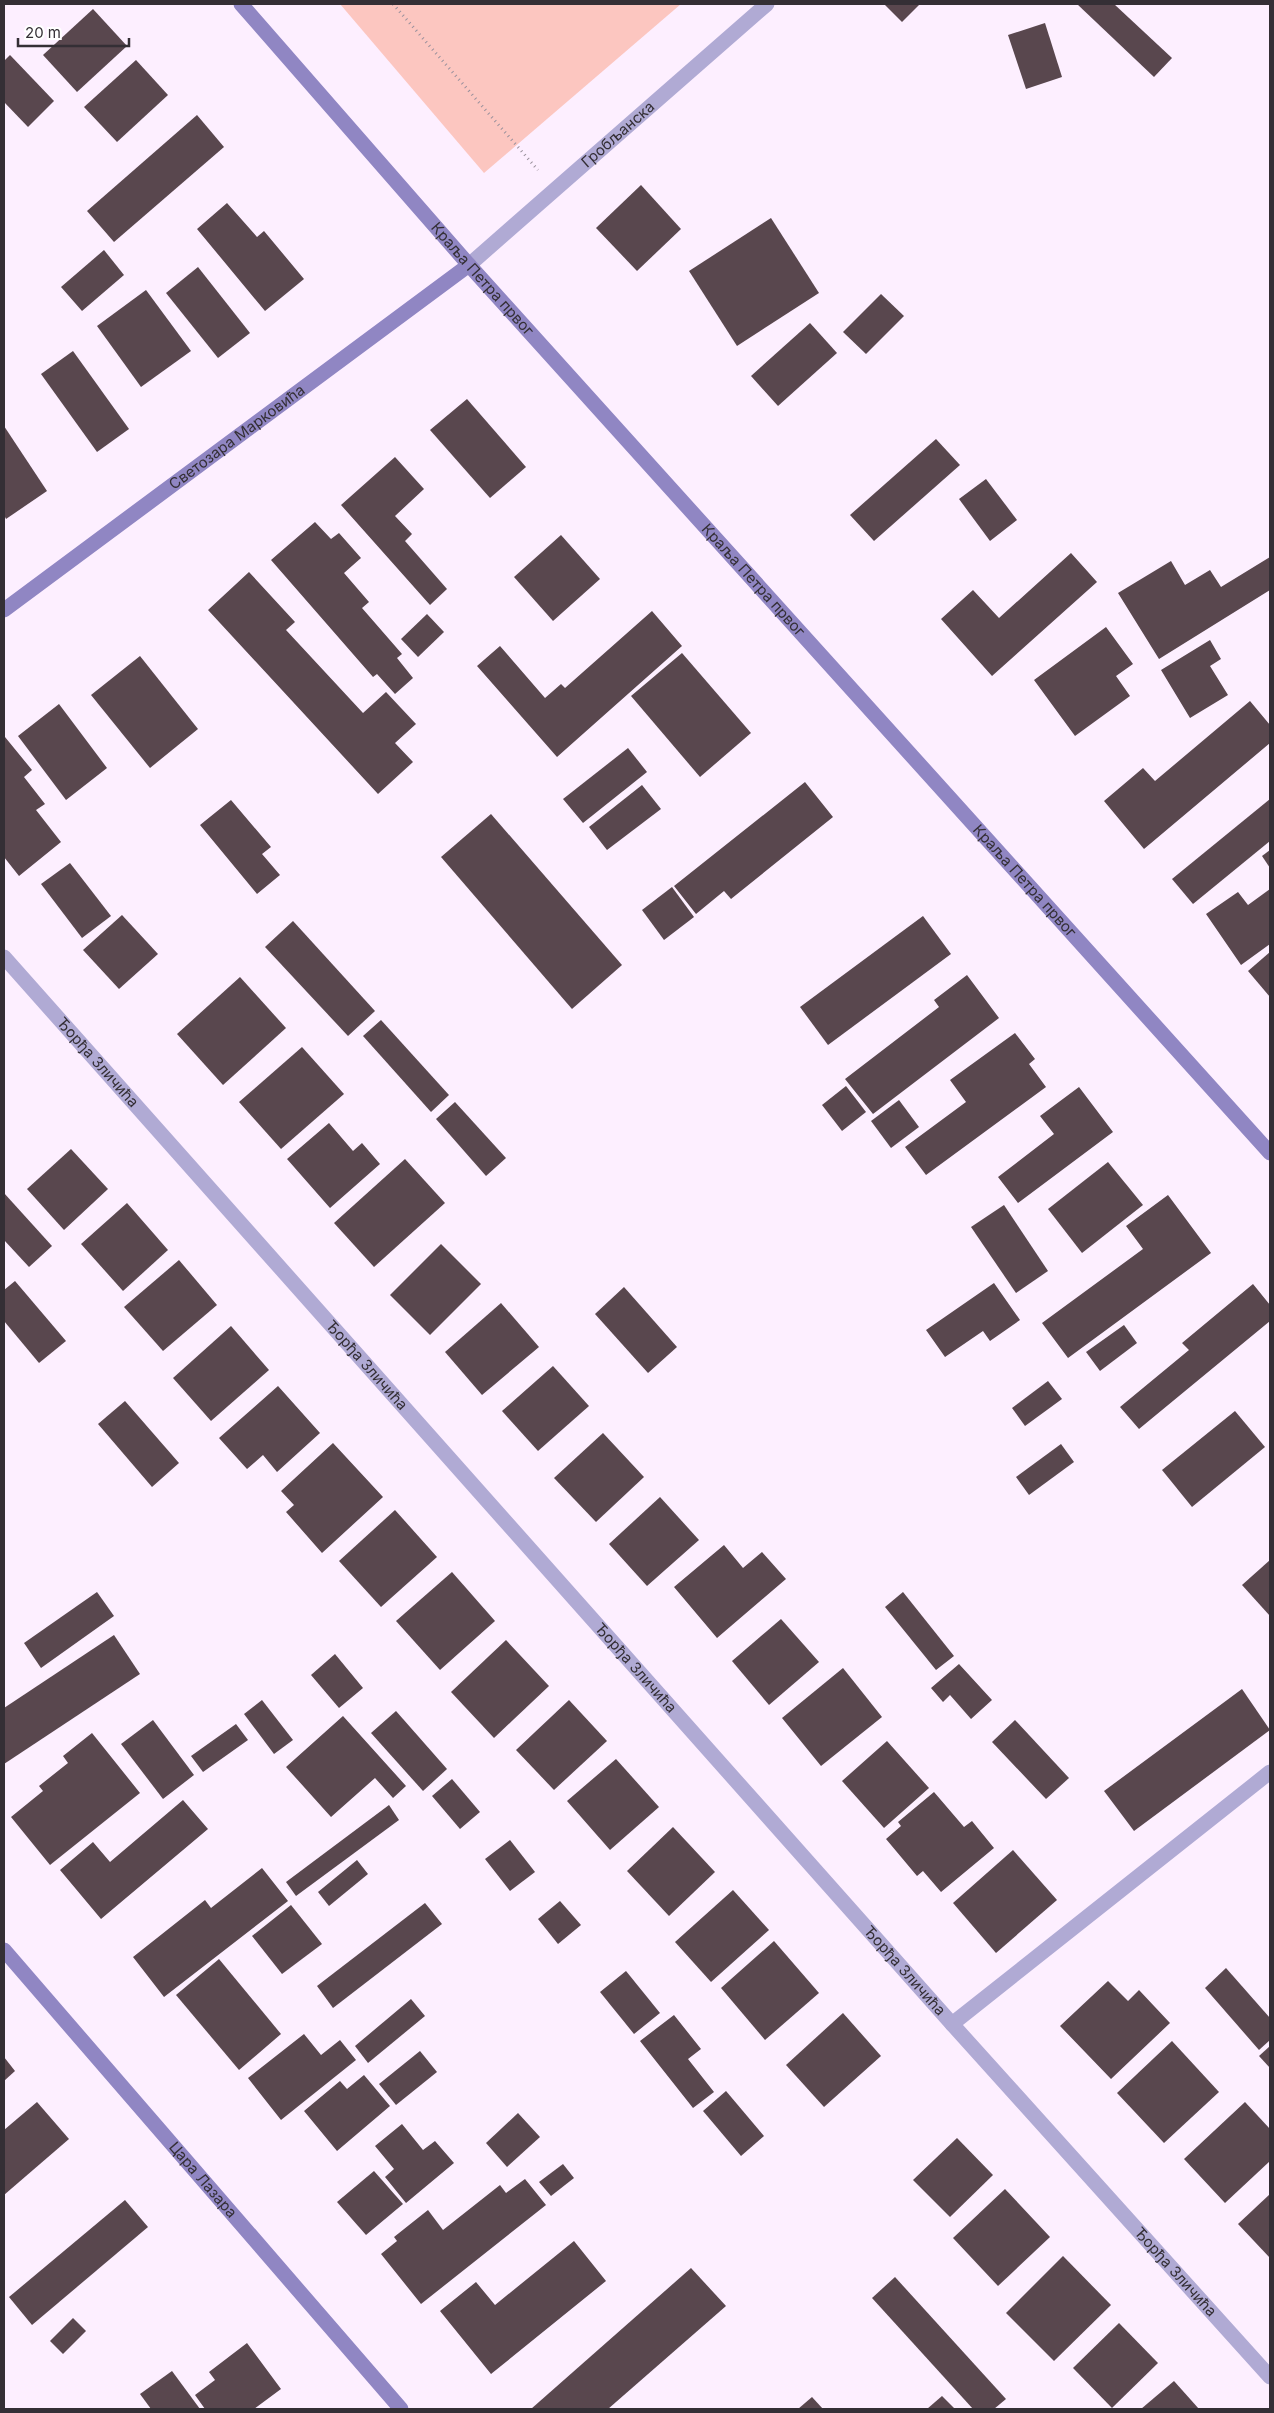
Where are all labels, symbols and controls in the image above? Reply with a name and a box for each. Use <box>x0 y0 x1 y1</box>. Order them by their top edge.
scale bar <box>18 15 129 47</box>
text: 20 m <box>25 23 61 42</box>
street label: Гробљанска <box>577 97 658 171</box>
street label: Краља Петра првог <box>427 218 539 340</box>
street label: Светозара Марковића <box>165 380 308 493</box>
street label: Краља Петра првог <box>698 519 810 641</box>
street label: Краља Петра првог <box>969 820 1081 941</box>
street label: Ђорђа Зличића <box>53 1013 143 1111</box>
street label: Ђорђа Зличића <box>322 1316 412 1414</box>
street label: Ђорђа Зличића <box>591 1619 681 1717</box>
street label: Ђорђа Зличића <box>860 1921 950 2019</box>
street label: Цара Лазара <box>165 2138 241 2222</box>
street label: Ђорђа Зличића <box>1131 2223 1221 2320</box>

